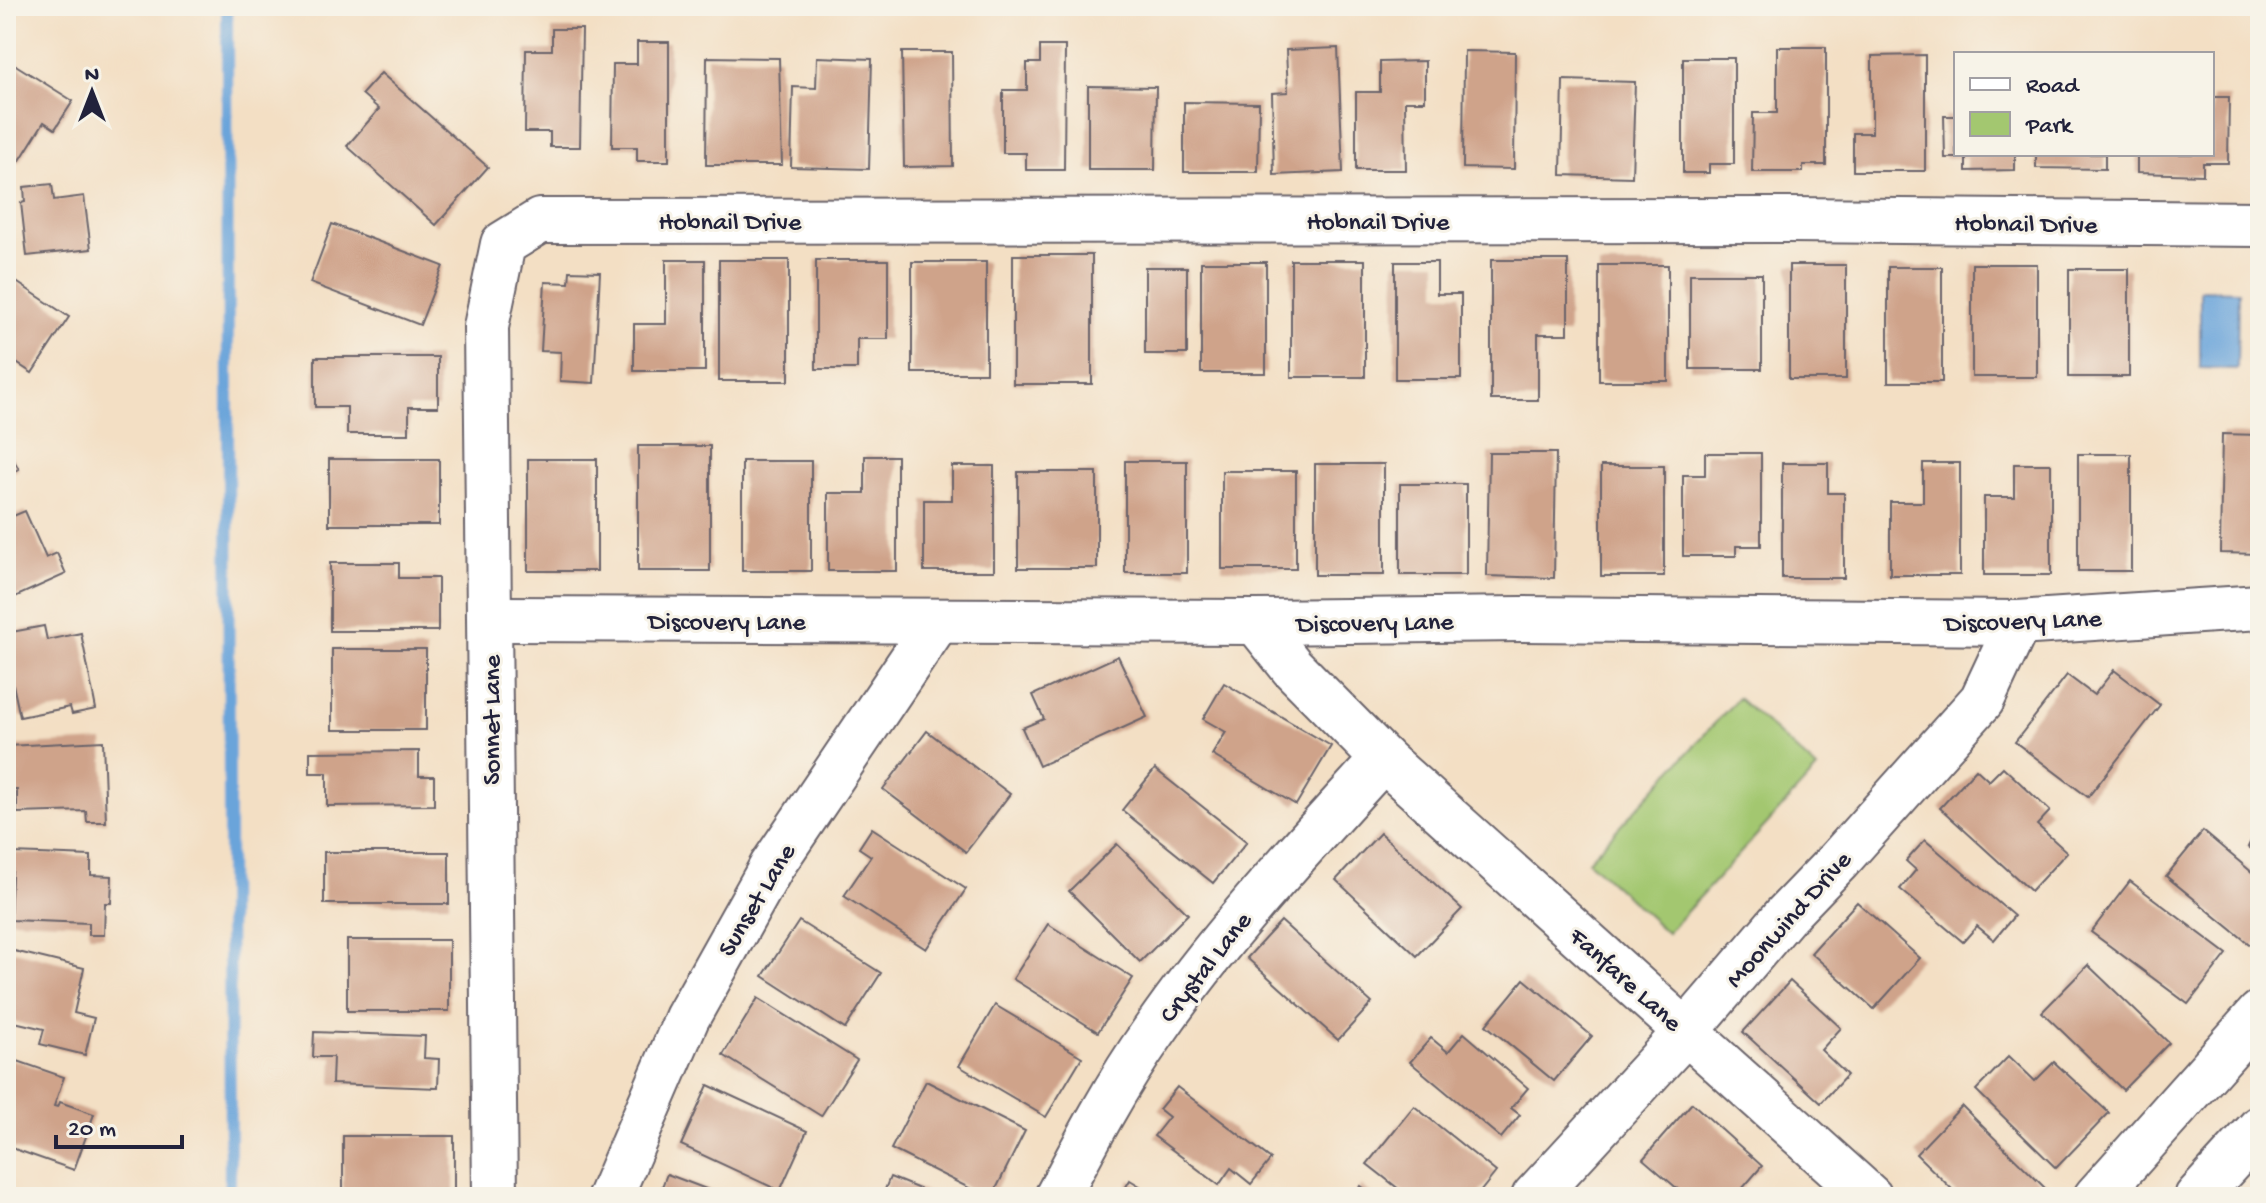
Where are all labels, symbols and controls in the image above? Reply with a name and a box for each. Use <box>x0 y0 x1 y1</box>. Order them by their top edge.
north arrow <box>52 52 132 132</box>
legend <box>1954 52 2214 156</box>
text: N <box>85 63 99 89</box>
text: Road <box>2026 73 2080 102</box>
text: Park <box>2025 113 2074 142</box>
street label: Hobnail Drive <box>658 209 802 240</box>
street label: Hobnail Drive <box>1306 209 1450 240</box>
street label: Hobnail Drive <box>1954 210 2098 243</box>
street label: Discovery Lane <box>1942 605 2103 642</box>
street label: Discovery Lane <box>646 609 806 640</box>
street label: Discovery Lane <box>1294 609 1455 642</box>
street label: Sonnet Lane <box>479 654 510 785</box>
street label: Sunset Lane <box>713 839 805 963</box>
street label: Moonwind Drive <box>1721 846 1860 996</box>
street label: Crystal Lane <box>1155 907 1261 1030</box>
street label: Fanfare Lane <box>1560 922 1687 1040</box>
scale bar <box>56 1099 182 1149</box>
text: 20 m <box>68 1116 116 1145</box>

